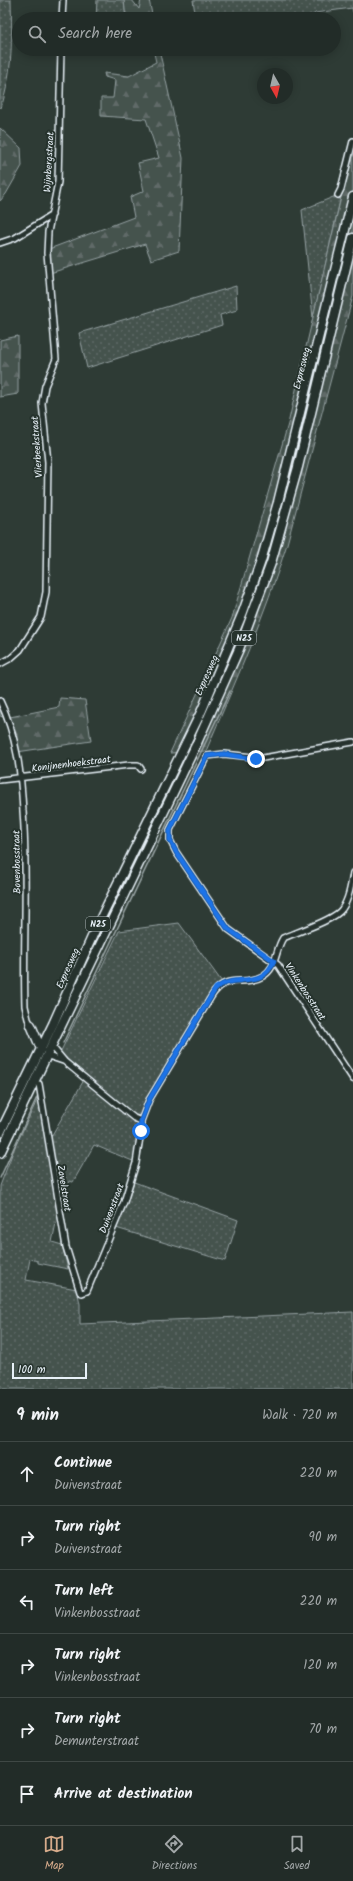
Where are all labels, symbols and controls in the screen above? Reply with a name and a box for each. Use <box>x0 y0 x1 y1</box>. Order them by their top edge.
search box <box>12 12 341 56</box>
text: Search here <box>58 22 132 46</box>
icon: search <box>26 23 48 45</box>
north arrow <box>257 68 293 104</box>
street label: Wijnbergstraat <box>39 131 59 193</box>
street label: Expresweg <box>289 345 315 391</box>
street label: Vlierbeekstraat <box>27 416 47 478</box>
road number: N25 <box>232 631 256 645</box>
street label: Expresweg <box>191 652 223 698</box>
route end <box>247 750 265 768</box>
street label: Konijnenhoekstraat <box>31 751 112 777</box>
street label: Bovenbosstraat <box>8 830 26 894</box>
road number: N25 <box>86 917 110 931</box>
street label: Expresweg <box>52 945 84 991</box>
street label: Vinkenbosstraat <box>280 959 330 1024</box>
route start <box>132 1122 150 1140</box>
street label: Zavelstraat <box>52 1164 76 1213</box>
street label: Duivenstraat <box>95 1181 129 1236</box>
scale bar <box>12 1361 87 1380</box>
text: 100 m <box>18 1361 46 1379</box>
text: 9 min <box>16 1402 59 1429</box>
text: Walk · 720 m <box>262 1405 337 1426</box>
text: Continue <box>54 1451 112 1475</box>
icon: ahead <box>16 1463 38 1485</box>
text: 220 m <box>300 1463 337 1484</box>
text: Duivenstraat <box>54 1475 122 1496</box>
text: Turn right <box>54 1515 121 1539</box>
icon: right <box>16 1527 38 1549</box>
text: 90 m <box>309 1527 337 1548</box>
text: Duivenstraat <box>54 1539 122 1560</box>
text: Turn left <box>54 1579 114 1603</box>
icon: left <box>16 1591 38 1613</box>
text: 220 m <box>300 1591 337 1612</box>
text: Vinkenbosstraat <box>54 1603 140 1624</box>
text: Turn right <box>54 1643 121 1667</box>
icon: right <box>16 1655 38 1677</box>
text: 120 m <box>303 1655 337 1676</box>
text: Vinkenbosstraat <box>54 1667 140 1688</box>
text: Turn right <box>54 1707 121 1731</box>
icon: right <box>16 1719 38 1741</box>
text: 70 m <box>309 1719 337 1740</box>
text: Demunterstraat <box>54 1731 139 1752</box>
text: Arrive at destination <box>54 1782 193 1806</box>
icon: arrive <box>16 1783 38 1805</box>
tab: Map <box>43 1833 65 1875</box>
tab: Directions <box>152 1833 197 1875</box>
tab: Saved <box>284 1833 310 1875</box>

